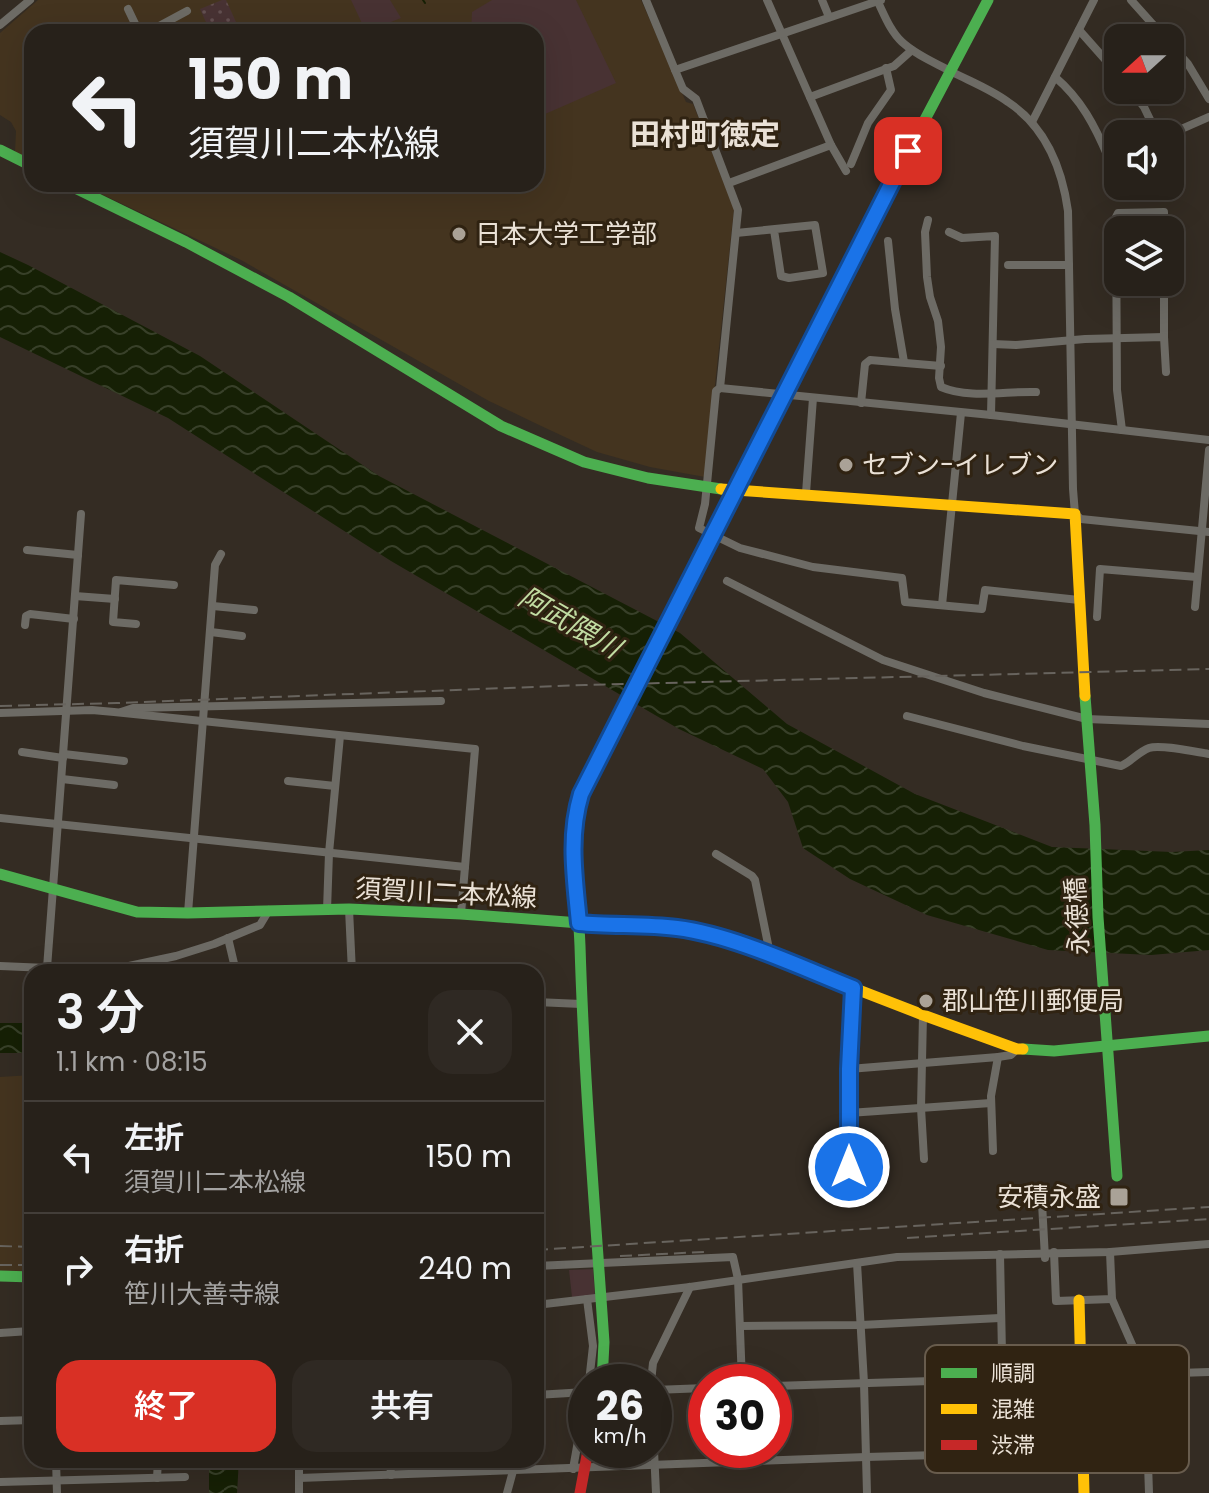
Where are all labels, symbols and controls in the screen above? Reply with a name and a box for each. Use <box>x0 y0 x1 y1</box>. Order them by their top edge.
north arrow <box>1104 24 1184 104</box>
map controls <box>1104 24 1184 296</box>
text: 150 m <box>188 40 353 119</box>
icon: left <box>56 56 160 160</box>
district label: 田村町徳定 <box>630 113 780 156</box>
pin <box>874 117 942 185</box>
text: 須賀川二本松線 <box>188 118 440 169</box>
button: sound <box>1104 120 1184 200</box>
icon: arrive <box>886 129 930 173</box>
place label: 日本大学工学部 <box>475 216 657 252</box>
button: layers <box>1104 216 1184 296</box>
marker: 日本大学工学部 <box>450 225 468 243</box>
place label: セブン-イレブン <box>862 447 1058 483</box>
marker: セブン-イレブン <box>837 456 855 474</box>
water label: 阿武隈川 <box>511 578 631 669</box>
street label: 須賀川二本松線 <box>354 870 538 916</box>
street label: 永徳橋 <box>1057 876 1097 956</box>
text: 3 分 <box>56 979 144 1046</box>
place label: 郡山笹川郵便局 <box>942 983 1124 1019</box>
button: close <box>428 990 512 1074</box>
marker: 郡山笹川郵便局 <box>917 992 935 1010</box>
text: 1.1 km · 08:15 <box>56 1044 208 1080</box>
text: 左折 <box>124 1116 184 1159</box>
position arrow <box>807 1125 891 1209</box>
icon: left <box>56 1135 100 1179</box>
text: 150 m <box>426 1135 512 1178</box>
text: 須賀川二本松線 <box>124 1164 306 1200</box>
place label: 安積永盛 <box>997 1179 1101 1215</box>
marker: 安積永盛 <box>1108 1186 1130 1208</box>
text: 右折 <box>124 1228 184 1271</box>
icon: right <box>56 1247 100 1291</box>
text: 240 m <box>418 1247 512 1290</box>
text: 笹川大善寺線 <box>124 1276 280 1312</box>
legend <box>925 1345 1189 1473</box>
text: 順調 <box>991 1358 1035 1389</box>
button: 終了 <box>56 1360 276 1452</box>
button: 共有 <box>292 1360 512 1452</box>
speed limit sign: 30 <box>688 1364 792 1468</box>
text: 26 <box>596 1378 644 1434</box>
text: 混雑 <box>991 1394 1035 1425</box>
text: km/h <box>593 1422 647 1450</box>
text: 渋滞 <box>991 1430 1035 1461</box>

